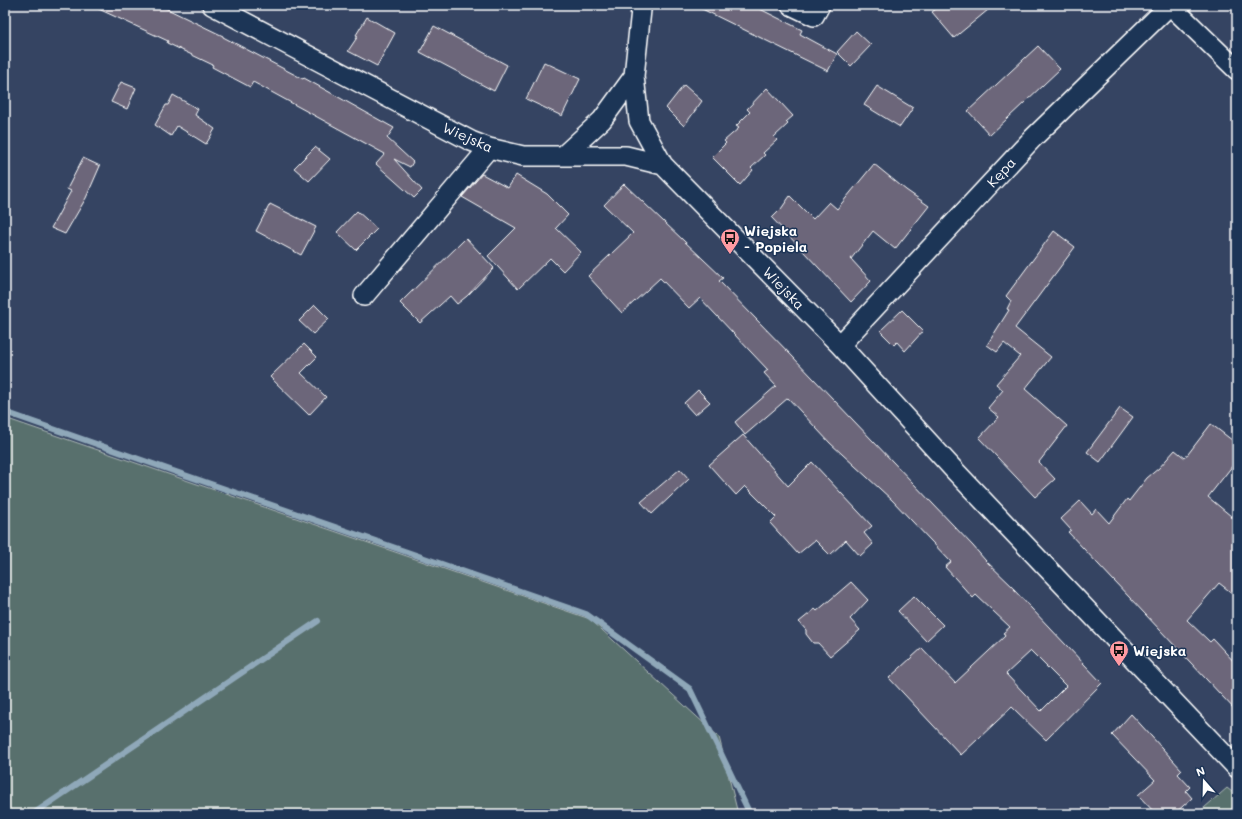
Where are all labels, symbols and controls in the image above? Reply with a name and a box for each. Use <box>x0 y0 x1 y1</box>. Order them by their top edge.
street label: Wiejska <box>440 118 496 156</box>
street label: Kępa <box>982 153 1020 191</box>
place label: Wiejska - Popiela <box>744 221 808 256</box>
bus stop icon: Wiejska - Popiela <box>719 227 741 255</box>
street label: Wiejska <box>759 262 809 314</box>
bus stop icon: Wiejska <box>1108 639 1130 667</box>
place label: Wiejska <box>1133 641 1187 660</box>
north arrow <box>1184 761 1224 801</box>
text: N <box>1194 763 1207 780</box>

